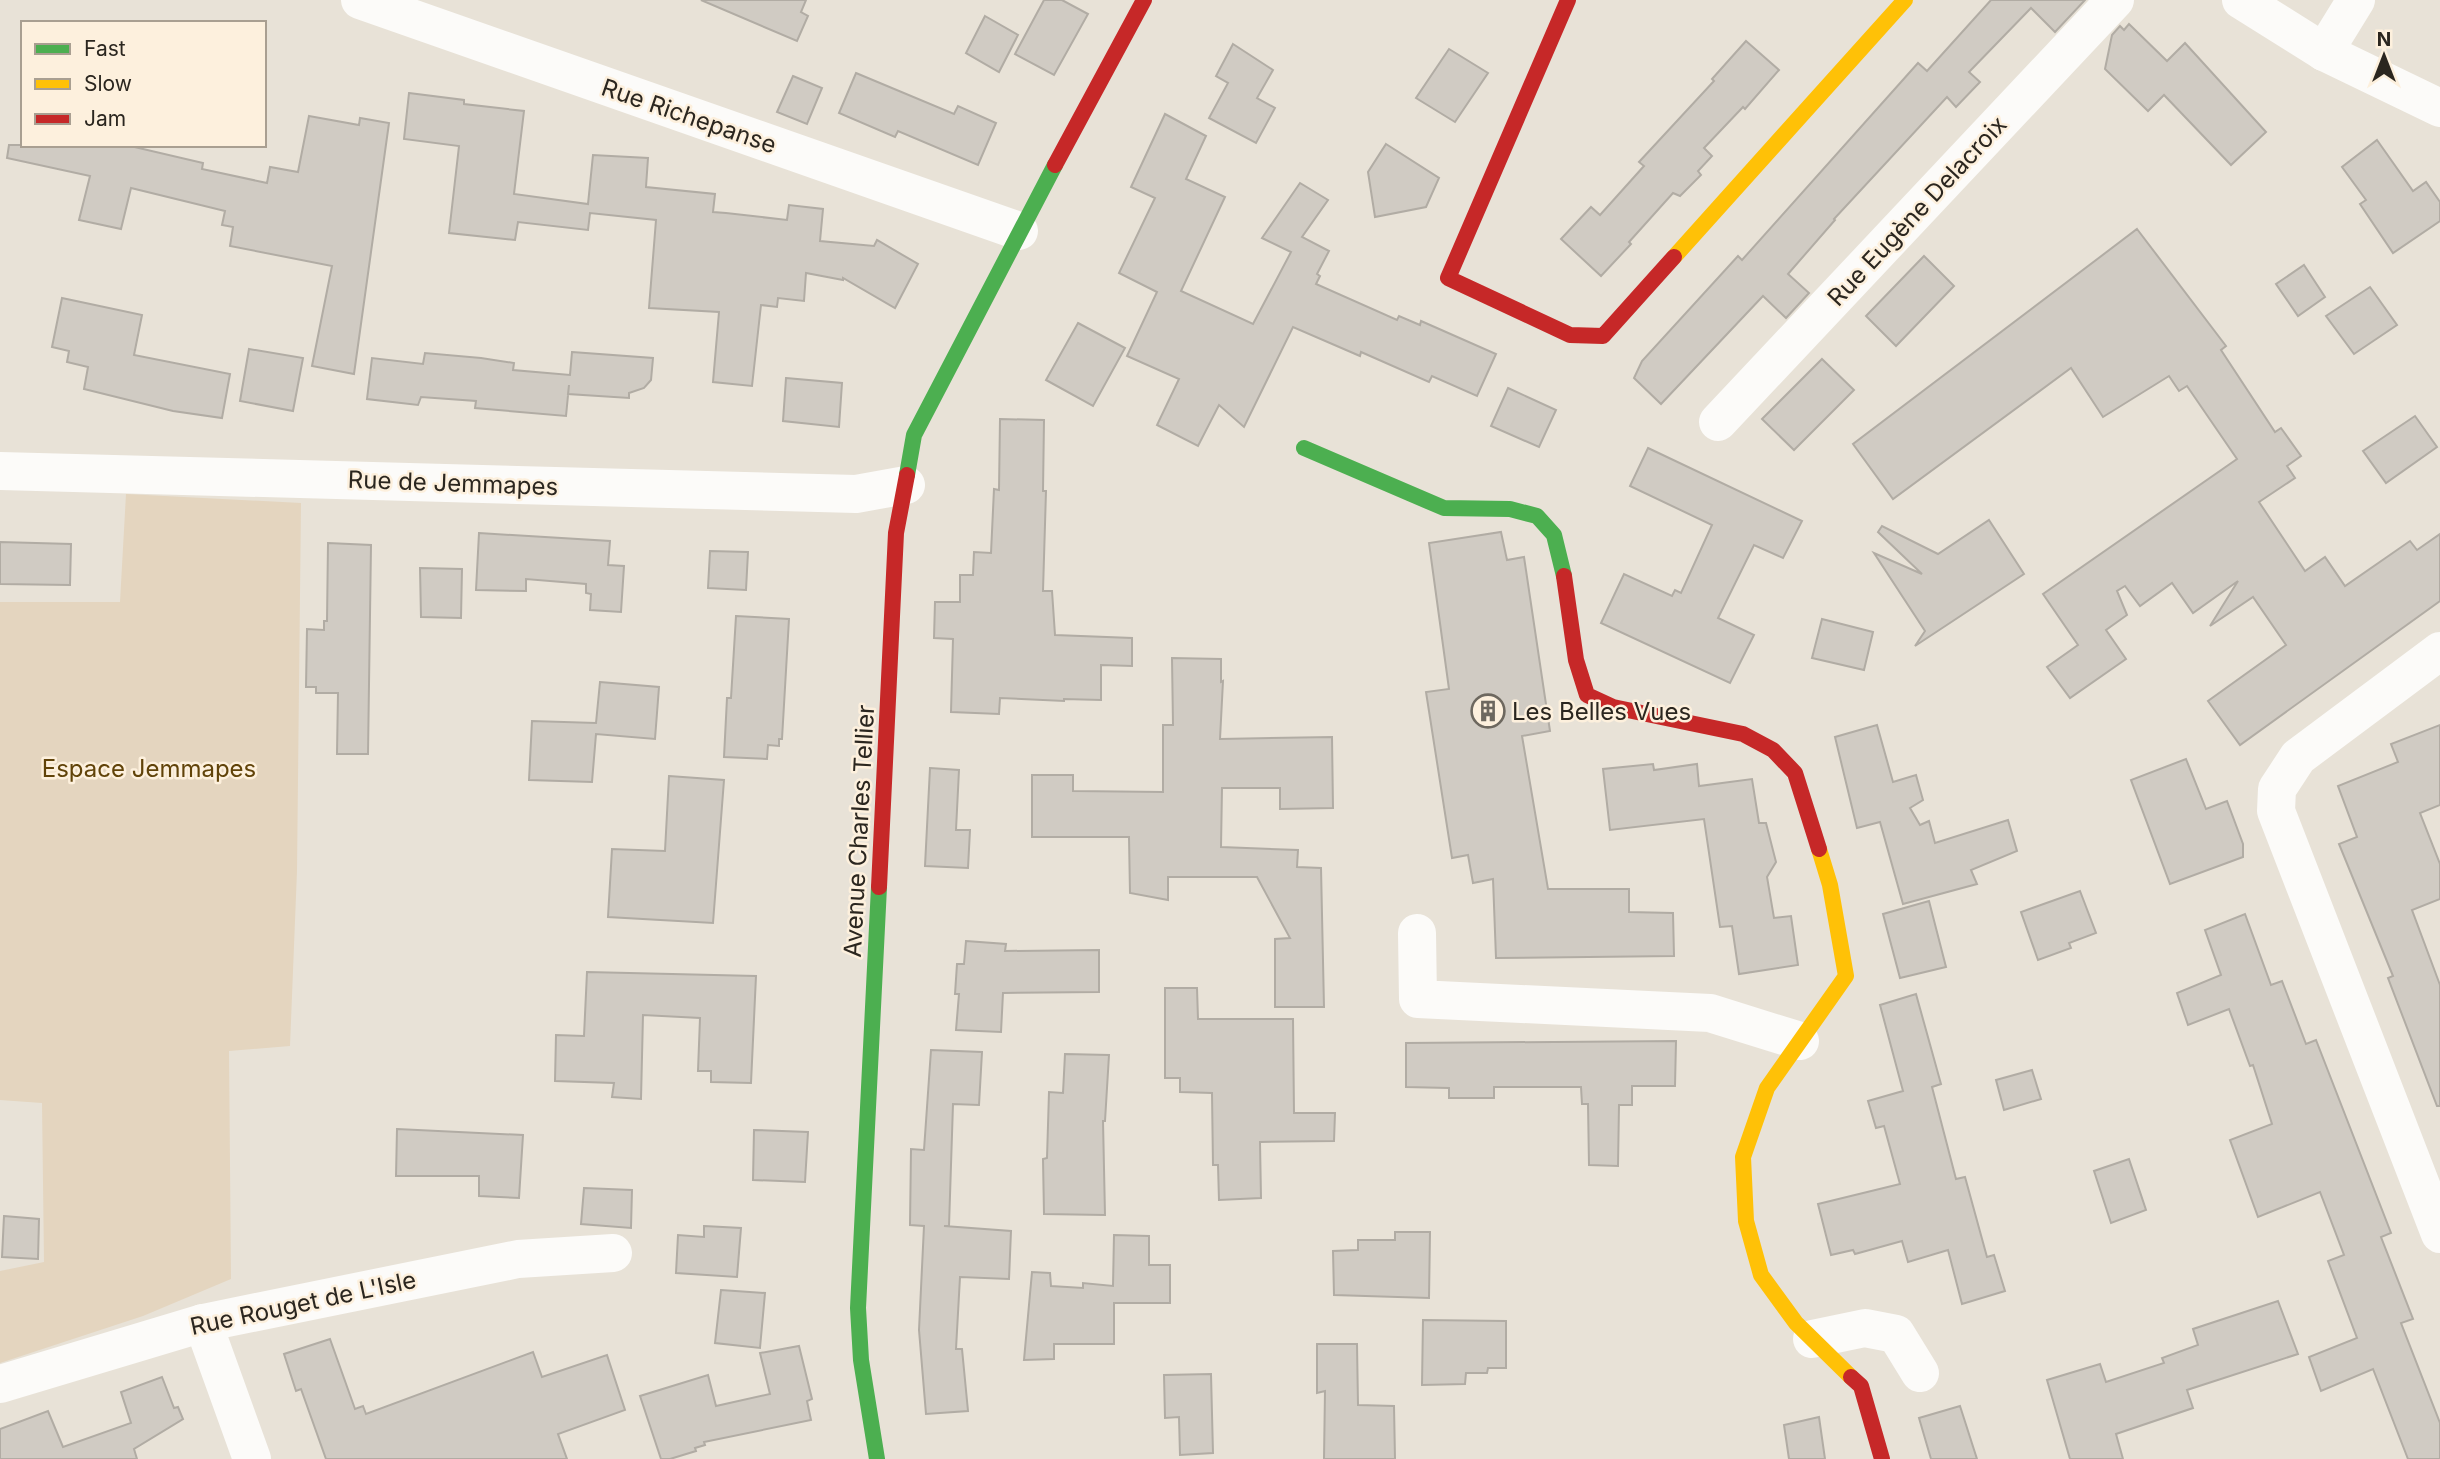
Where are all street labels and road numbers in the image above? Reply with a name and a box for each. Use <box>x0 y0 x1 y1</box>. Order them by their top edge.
street label: Rue Richepanse <box>598 73 780 159</box>
street label: Rue Eugène Delacroix <box>1822 110 2012 312</box>
street label: Rue de Jemmapes <box>347 465 559 501</box>
street label: Avenue Charles Tellier <box>838 704 880 958</box>
street label: Rue Rouget de L'Isle <box>187 1265 419 1341</box>

